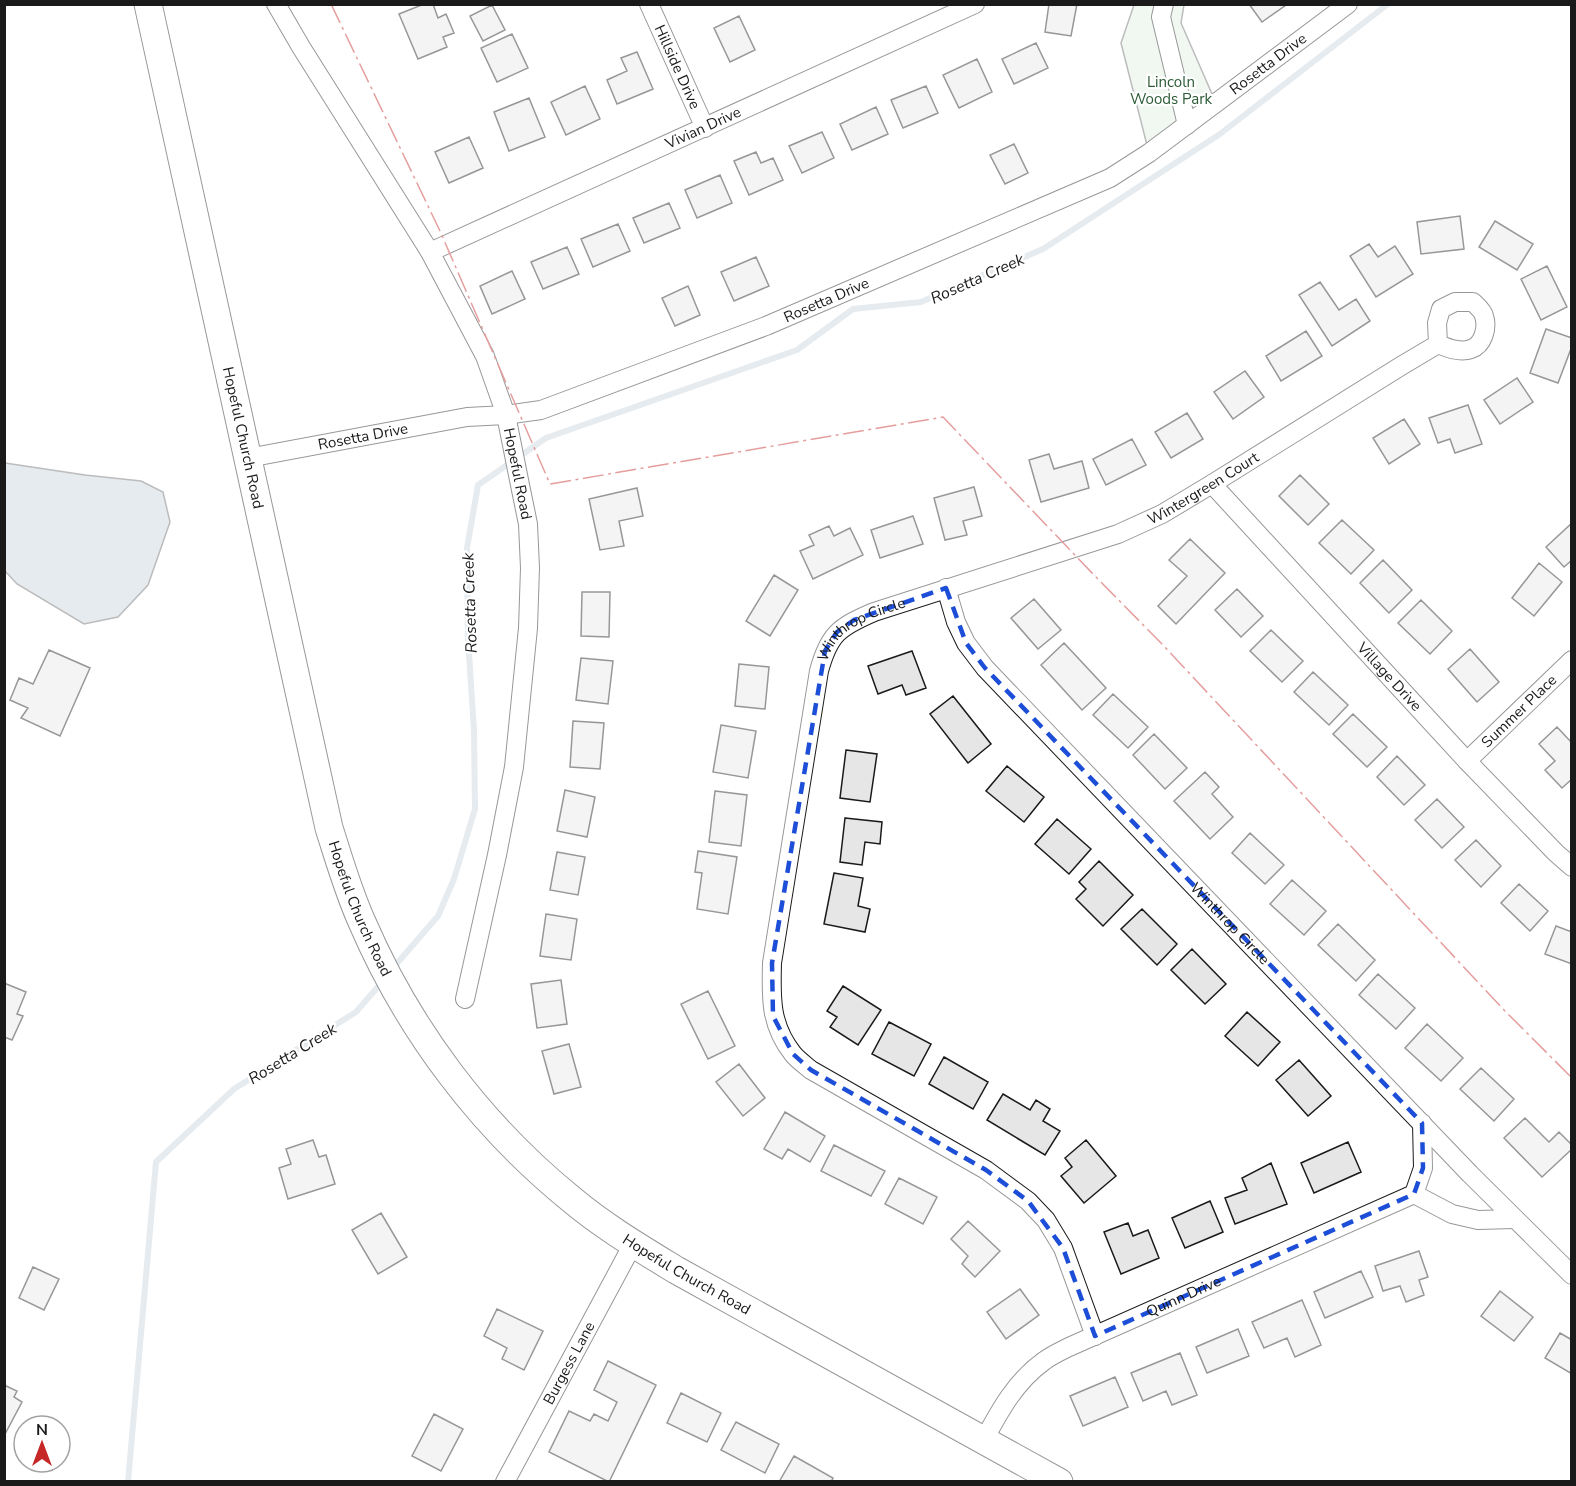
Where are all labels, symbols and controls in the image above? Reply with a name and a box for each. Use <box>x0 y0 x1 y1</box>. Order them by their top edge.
street label: Hillside Drive <box>650 21 705 112</box>
street label: Rosetta Drive <box>1226 28 1311 99</box>
park label: Lincoln Woods Park <box>1130 72 1213 109</box>
street label: Vivian Drive <box>661 102 744 154</box>
water label: Rosetta Creek <box>927 248 1029 309</box>
street label: Rosetta Drive <box>780 273 872 327</box>
street label: Hopeful Church Road <box>218 365 269 511</box>
street label: Rosetta Drive <box>316 418 410 455</box>
street label: Hopeful Road <box>499 426 537 521</box>
street label: Wintergreen Court <box>1144 447 1263 529</box>
water label: Rosetta Creek <box>457 551 483 654</box>
street label: Winthrop Circle <box>813 593 908 664</box>
street label: Village Drive <box>1352 637 1426 716</box>
street label: Summer Place <box>1477 670 1561 752</box>
street label: Hopeful Church Road <box>324 838 396 980</box>
street label: Winthrop Circle <box>1186 878 1274 969</box>
water label: Rosetta Creek <box>244 1017 342 1090</box>
street label: Hopeful Church Road <box>619 1229 754 1319</box>
street label: Quinn Drive <box>1143 1271 1224 1322</box>
street label: Burgess Lane <box>538 1318 599 1408</box>
north arrow <box>12 1414 72 1474</box>
text: N <box>36 1419 48 1441</box>

